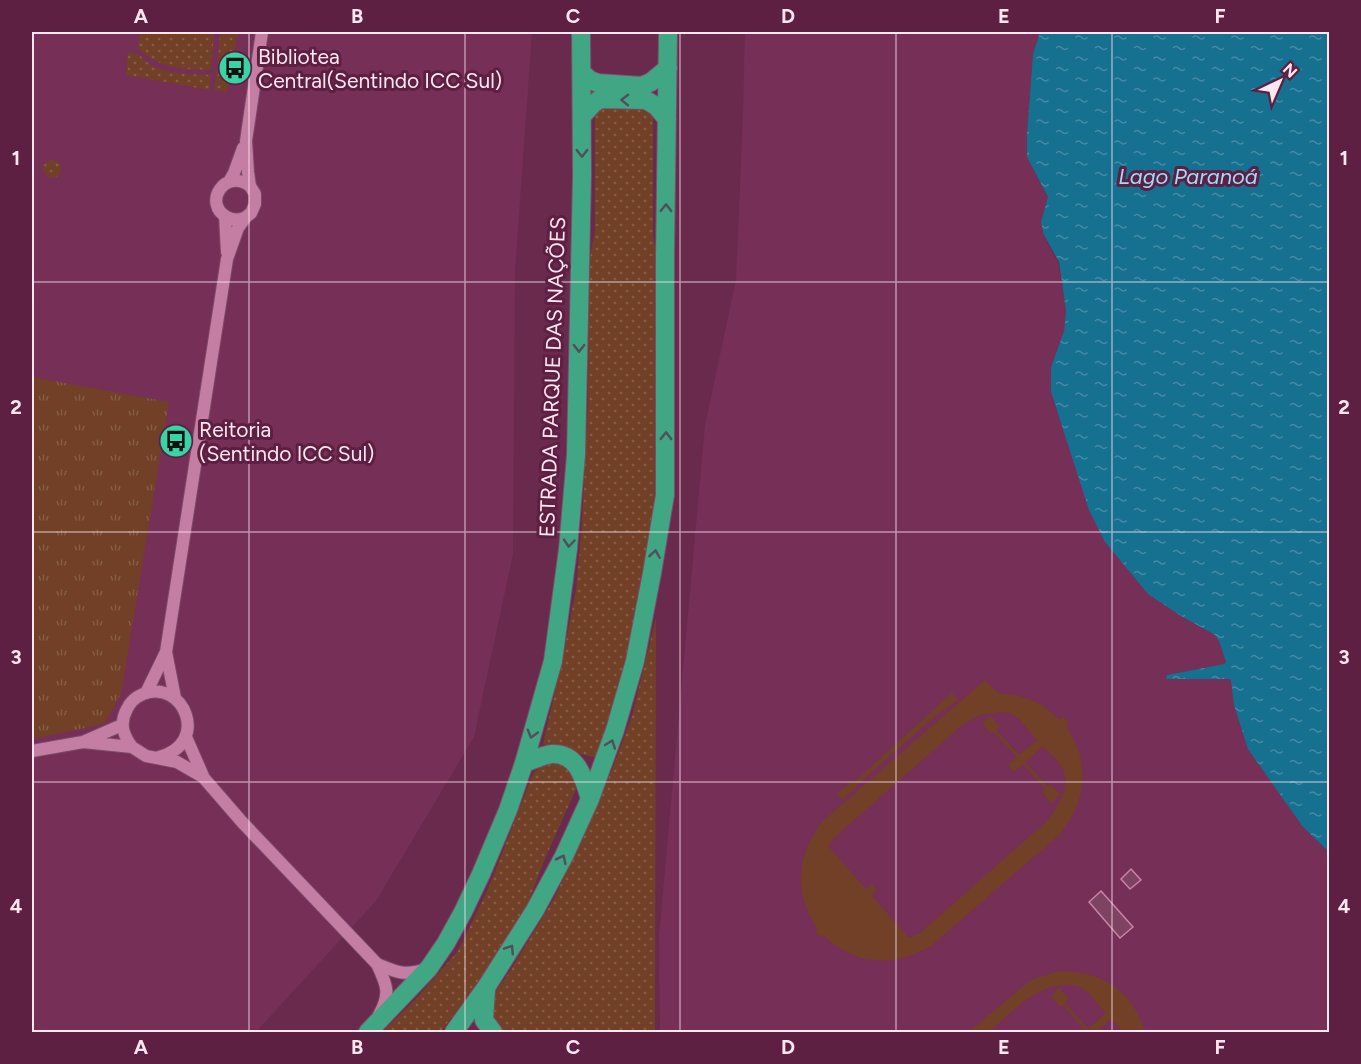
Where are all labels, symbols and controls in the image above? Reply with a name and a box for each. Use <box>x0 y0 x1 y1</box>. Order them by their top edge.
text: A <box>134 4 149 28</box>
text: B <box>351 4 363 28</box>
text: C <box>566 4 580 28</box>
text: D <box>781 4 795 28</box>
text: E <box>998 4 1010 28</box>
text: F <box>1214 4 1226 28</box>
place label: Bibliotea Central(Sentindo ICC Sul) <box>258 44 502 93</box>
bus stop icon: Bibliotea Central(Sentindo ICC Sul) <box>217 50 253 86</box>
north arrow <box>1250 51 1310 111</box>
text: N <box>1279 59 1301 82</box>
one-way arrow <box>620 94 629 106</box>
text: 1 <box>12 146 20 170</box>
text: 1 <box>1340 146 1348 170</box>
one-way arrow <box>576 148 588 157</box>
water label: Lago Paranoá <box>1118 163 1258 190</box>
one-way arrow <box>660 203 672 212</box>
street label: ESTRADA PARQUE DAS NAÇÕES <box>534 216 570 538</box>
one-way arrow <box>572 343 585 352</box>
text: 2 <box>10 395 22 419</box>
text: 2 <box>1338 395 1350 419</box>
place label: Reitoria (Sentindo ICC Sul) <box>199 417 374 466</box>
bus stop icon: Reitoria (Sentindo ICC Sul) <box>158 423 194 459</box>
one-way arrow <box>659 432 672 441</box>
one-way arrow <box>563 538 576 547</box>
one-way arrow <box>648 550 661 560</box>
text: 3 <box>10 645 22 669</box>
text: 3 <box>1338 645 1350 669</box>
one-way arrow <box>527 728 539 739</box>
one-way arrow <box>603 739 616 750</box>
one-way arrow <box>555 854 567 865</box>
text: 4 <box>10 894 23 918</box>
text: 4 <box>1338 894 1351 918</box>
one-way arrow <box>503 945 514 956</box>
text: A <box>134 1035 149 1059</box>
text: B <box>351 1035 363 1059</box>
text: C <box>566 1035 580 1059</box>
text: D <box>781 1035 795 1059</box>
text: E <box>998 1035 1010 1059</box>
text: F <box>1214 1035 1226 1059</box>

